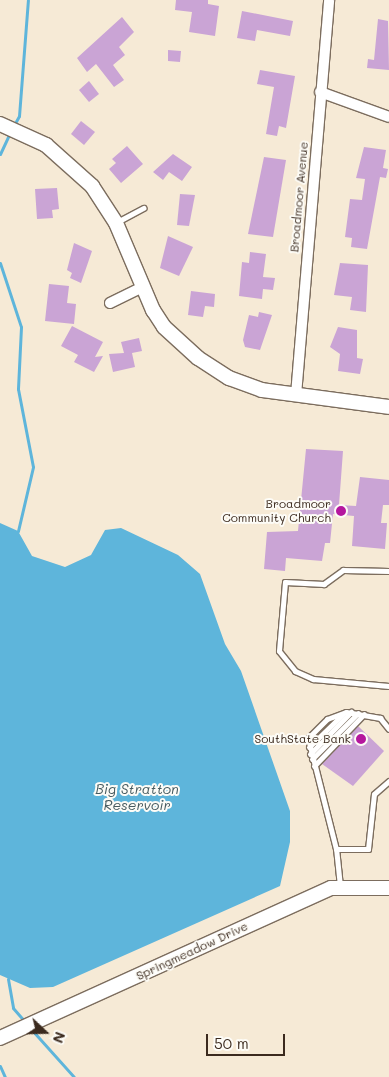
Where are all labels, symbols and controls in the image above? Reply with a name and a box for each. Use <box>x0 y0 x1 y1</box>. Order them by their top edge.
street label: Broadmoor Avenue <box>287 141 311 253</box>
place label: Broadmoor Community Church <box>222 497 331 525</box>
marker: Broadmoor Community Church <box>335 505 347 517</box>
place label: SouthState Bank <box>255 732 351 746</box>
marker: SouthState Bank <box>355 733 367 745</box>
water label: Big Stratton Reservoir <box>95 781 179 814</box>
street label: Springmeadow Drive <box>134 919 250 983</box>
north arrow <box>20 1007 70 1057</box>
scale bar <box>209 1024 288 1056</box>
text: N <box>49 1029 70 1046</box>
text: 50 m <box>214 1033 249 1053</box>

